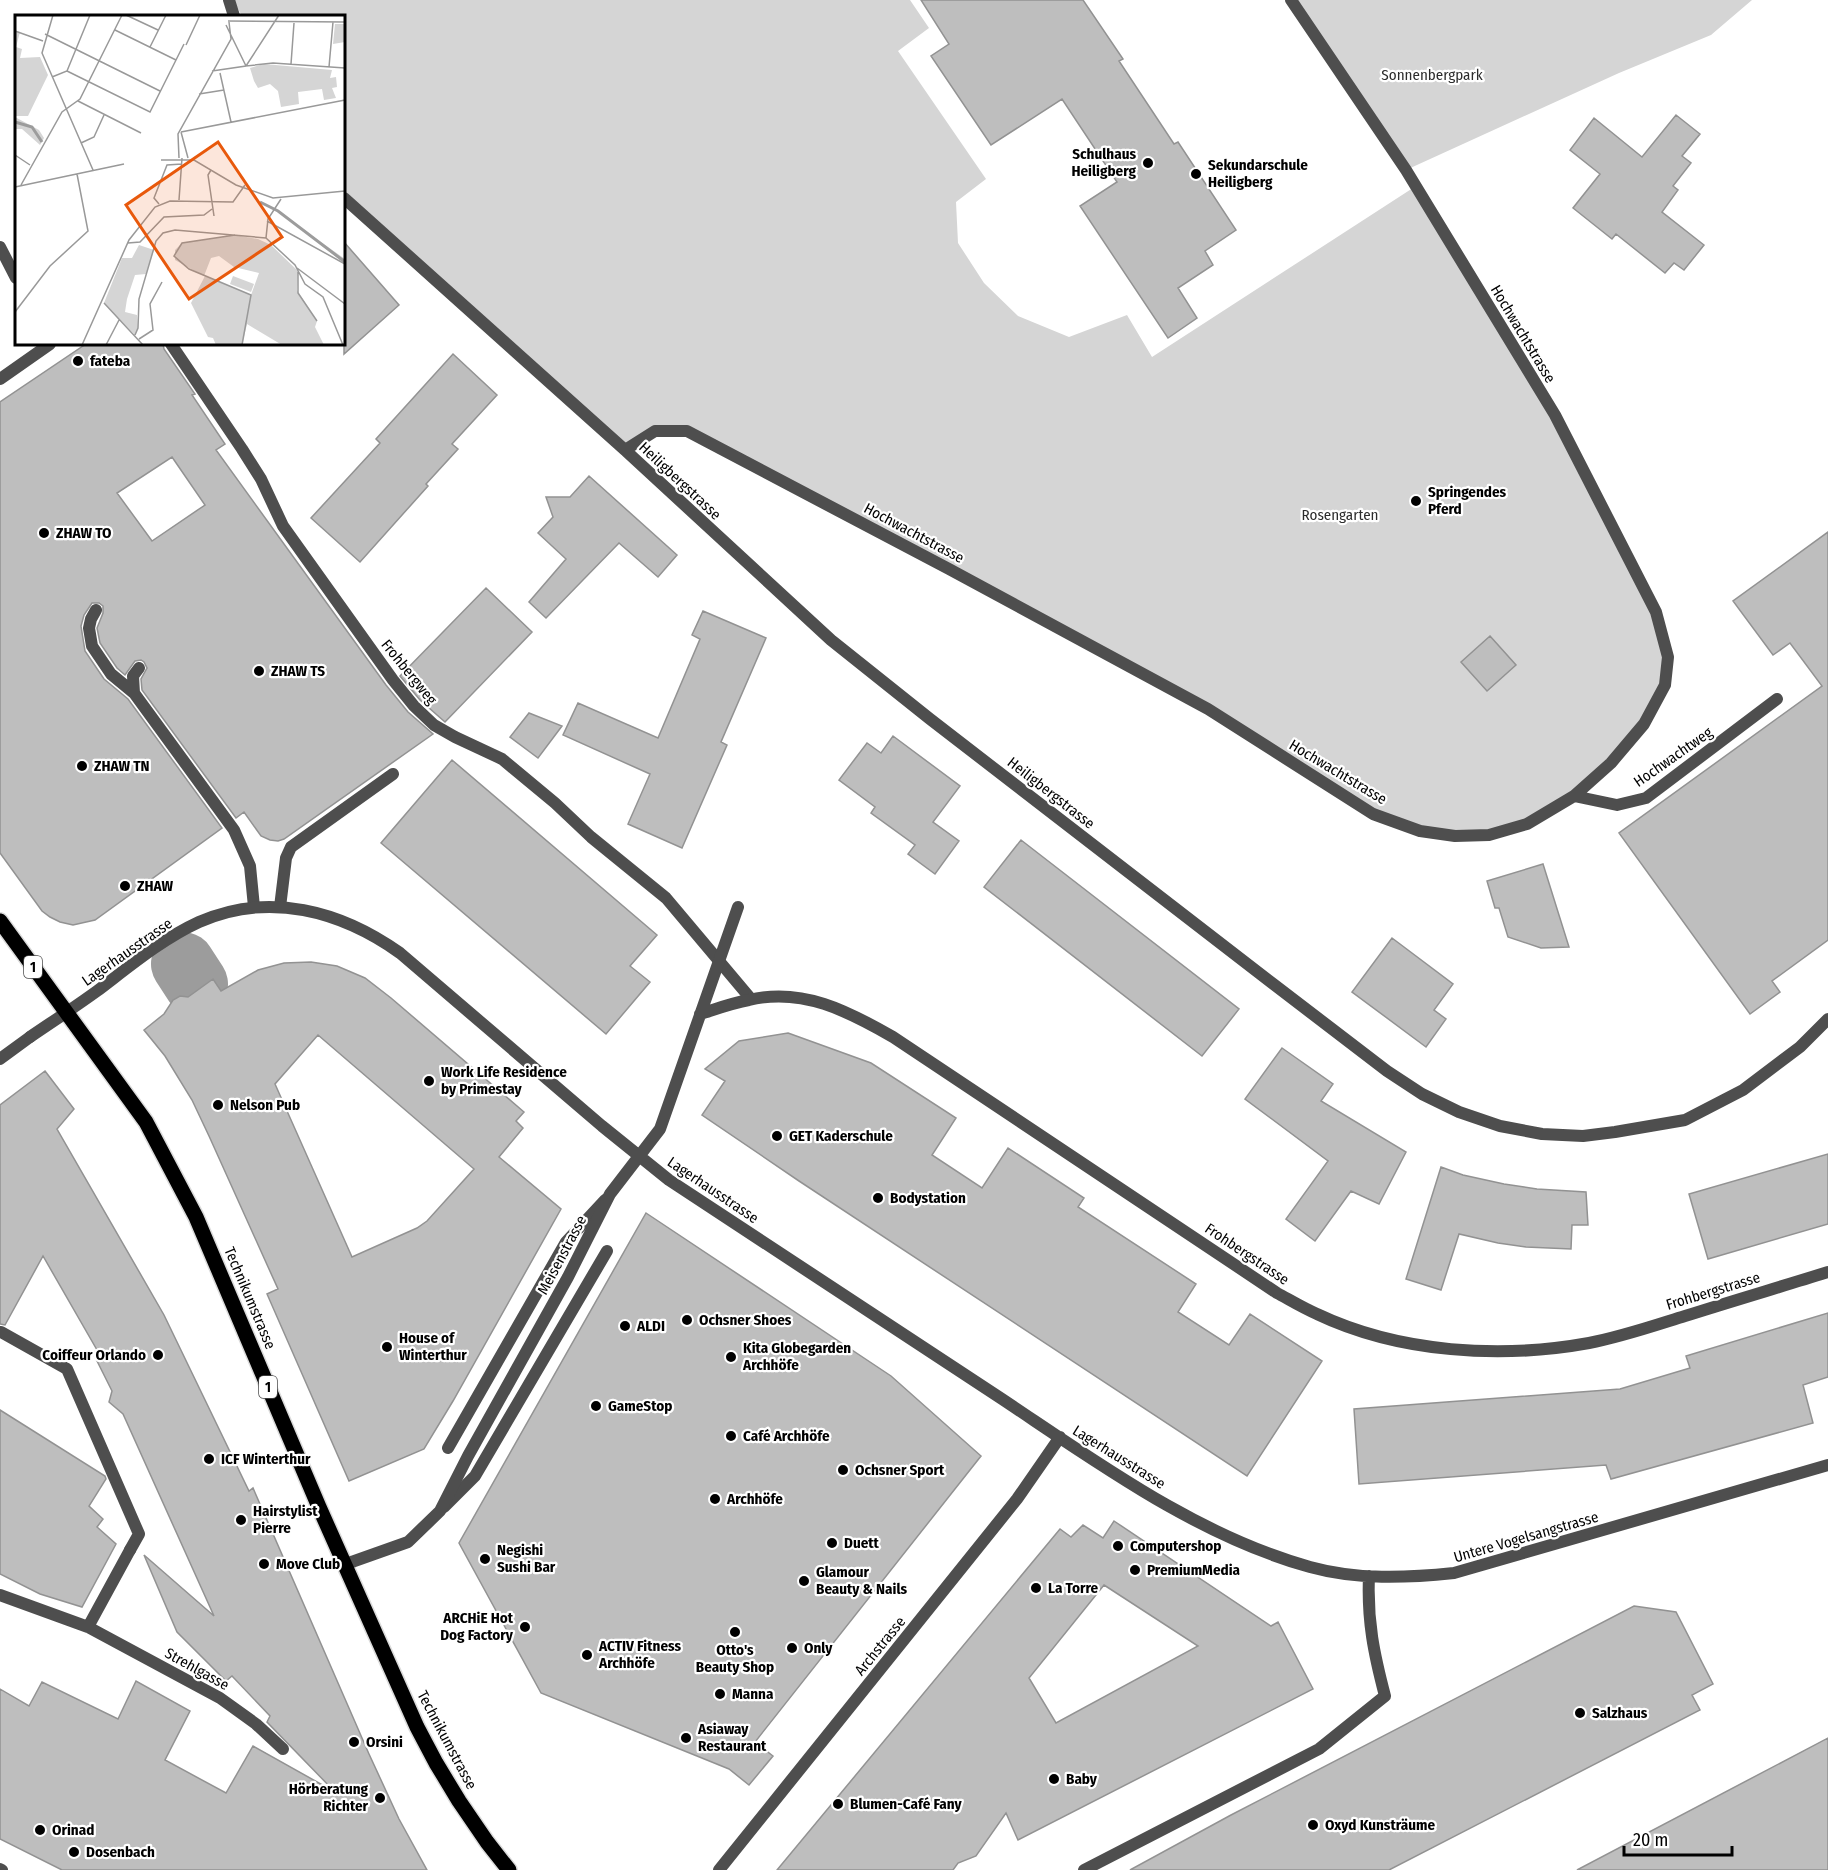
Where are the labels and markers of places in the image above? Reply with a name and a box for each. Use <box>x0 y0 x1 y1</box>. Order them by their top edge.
place label: Schulhaus Heiligberg <box>1071 145 1137 180</box>
marker: Schulhaus Heiligberg <box>1141 156 1155 170</box>
place label: Sekundarschule Heiligberg <box>1208 156 1308 191</box>
marker: Sekundarschule Heiligberg <box>1189 167 1203 181</box>
place label: fateba <box>90 352 131 370</box>
marker: fateba <box>71 354 85 368</box>
place label: Springendes Pferd <box>1428 483 1507 518</box>
marker: Springendes Pferd <box>1409 494 1423 508</box>
place label: ZHAW TO <box>56 524 112 542</box>
marker: ZHAW TO <box>37 526 51 540</box>
place label: ZHAW TS <box>271 662 325 680</box>
marker: ZHAW TS <box>252 664 266 678</box>
place label: ZHAW TN <box>94 757 150 775</box>
marker: ZHAW TN <box>75 759 89 773</box>
place label: ZHAW <box>137 877 174 895</box>
marker: ZHAW <box>118 879 132 893</box>
place label: Work Life Residence by Primestay <box>441 1063 567 1098</box>
marker: Work Life Residence by Primestay <box>422 1074 436 1088</box>
place label: Nelson Pub <box>230 1096 300 1114</box>
marker: Nelson Pub <box>211 1098 225 1112</box>
place label: GET Kaderschule <box>789 1127 893 1145</box>
marker: GET Kaderschule <box>770 1129 784 1143</box>
place label: Bodystation <box>890 1189 966 1207</box>
marker: Bodystation <box>871 1191 885 1205</box>
place label: Ochsner Shoes <box>699 1311 792 1329</box>
marker: Ochsner Shoes <box>680 1313 694 1327</box>
place label: ALDI <box>636 1317 665 1335</box>
marker: ALDI <box>618 1319 632 1333</box>
place label: House of Winterthur <box>399 1329 467 1364</box>
place label: Kita Globegarden Archhöfe <box>742 1339 851 1374</box>
marker: House of Winterthur <box>380 1340 394 1354</box>
place label: Coiffeur Orlando <box>42 1346 146 1364</box>
marker: Coiffeur Orlando <box>151 1348 165 1362</box>
marker: Kita Globegarden Archhöfe <box>724 1350 738 1364</box>
place label: GameStop <box>608 1397 672 1415</box>
marker: GameStop <box>589 1399 603 1413</box>
place label: Café Archhöfe <box>743 1427 830 1445</box>
marker: Café Archhöfe <box>724 1429 738 1443</box>
place label: ICF Winterthur <box>221 1450 311 1468</box>
marker: ICF Winterthur <box>202 1452 216 1466</box>
place label: Ochsner Sport <box>855 1461 945 1479</box>
marker: Ochsner Sport <box>836 1463 850 1477</box>
place label: Archhöfe <box>726 1490 783 1508</box>
marker: Archhöfe <box>708 1492 722 1506</box>
place label: Hairstylist Pierre <box>253 1502 318 1537</box>
marker: Hairstylist Pierre <box>234 1513 248 1527</box>
place label: Duett <box>844 1534 880 1552</box>
marker: Duett <box>825 1536 839 1550</box>
place label: Computershop <box>1130 1537 1222 1555</box>
marker: Computershop <box>1111 1539 1125 1553</box>
place label: Negishi Sushi Bar <box>497 1541 556 1576</box>
marker: Negishi Sushi Bar <box>478 1552 492 1566</box>
place label: Move Club <box>276 1555 340 1573</box>
marker: Move Club <box>257 1557 271 1571</box>
place label: PremiumMedia <box>1147 1561 1241 1579</box>
place label: Glamour Beauty & Nails <box>816 1563 908 1598</box>
marker: PremiumMedia <box>1128 1563 1142 1577</box>
marker: Glamour Beauty & Nails <box>797 1574 811 1588</box>
place label: La Torre <box>1048 1579 1099 1597</box>
marker: La Torre <box>1029 1581 1043 1595</box>
place label: ARCHiE Hot Dog Factory <box>440 1609 514 1644</box>
marker: ARCHiE Hot Dog Factory <box>518 1620 532 1634</box>
marker: Otto's Beauty Shop <box>728 1625 742 1639</box>
place label: ACTIV Fitness Archhöfe <box>598 1637 681 1672</box>
place label: Only <box>804 1639 833 1657</box>
place label: Otto's Beauty Shop <box>696 1641 774 1676</box>
marker: Only <box>785 1641 799 1655</box>
marker: ACTIV Fitness Archhöfe <box>580 1648 594 1662</box>
place label: Manna <box>732 1685 774 1703</box>
marker: Manna <box>713 1687 727 1701</box>
place label: Salzhaus <box>1592 1704 1648 1722</box>
marker: Salzhaus <box>1573 1706 1587 1720</box>
place label: Asiaway Restaurant <box>697 1720 767 1755</box>
marker: Asiaway Restaurant <box>679 1731 693 1745</box>
place label: Orsini <box>366 1733 403 1751</box>
marker: Orsini <box>347 1735 361 1749</box>
place label: Baby <box>1066 1770 1098 1788</box>
marker: Baby <box>1047 1772 1061 1786</box>
place label: Hörberatung Richter <box>289 1780 369 1815</box>
marker: Hörberatung Richter <box>373 1791 387 1805</box>
place label: Blumen-Café Fany <box>850 1795 962 1813</box>
marker: Blumen-Café Fany <box>831 1797 845 1811</box>
place label: Oxyd Kunsträume <box>1325 1816 1435 1834</box>
marker: Oxyd Kunsträume <box>1306 1818 1320 1832</box>
place label: Orinad <box>52 1821 94 1839</box>
marker: Orinad <box>33 1823 47 1837</box>
place label: Dosenbach <box>86 1843 155 1861</box>
marker: Dosenbach <box>67 1845 81 1859</box>

